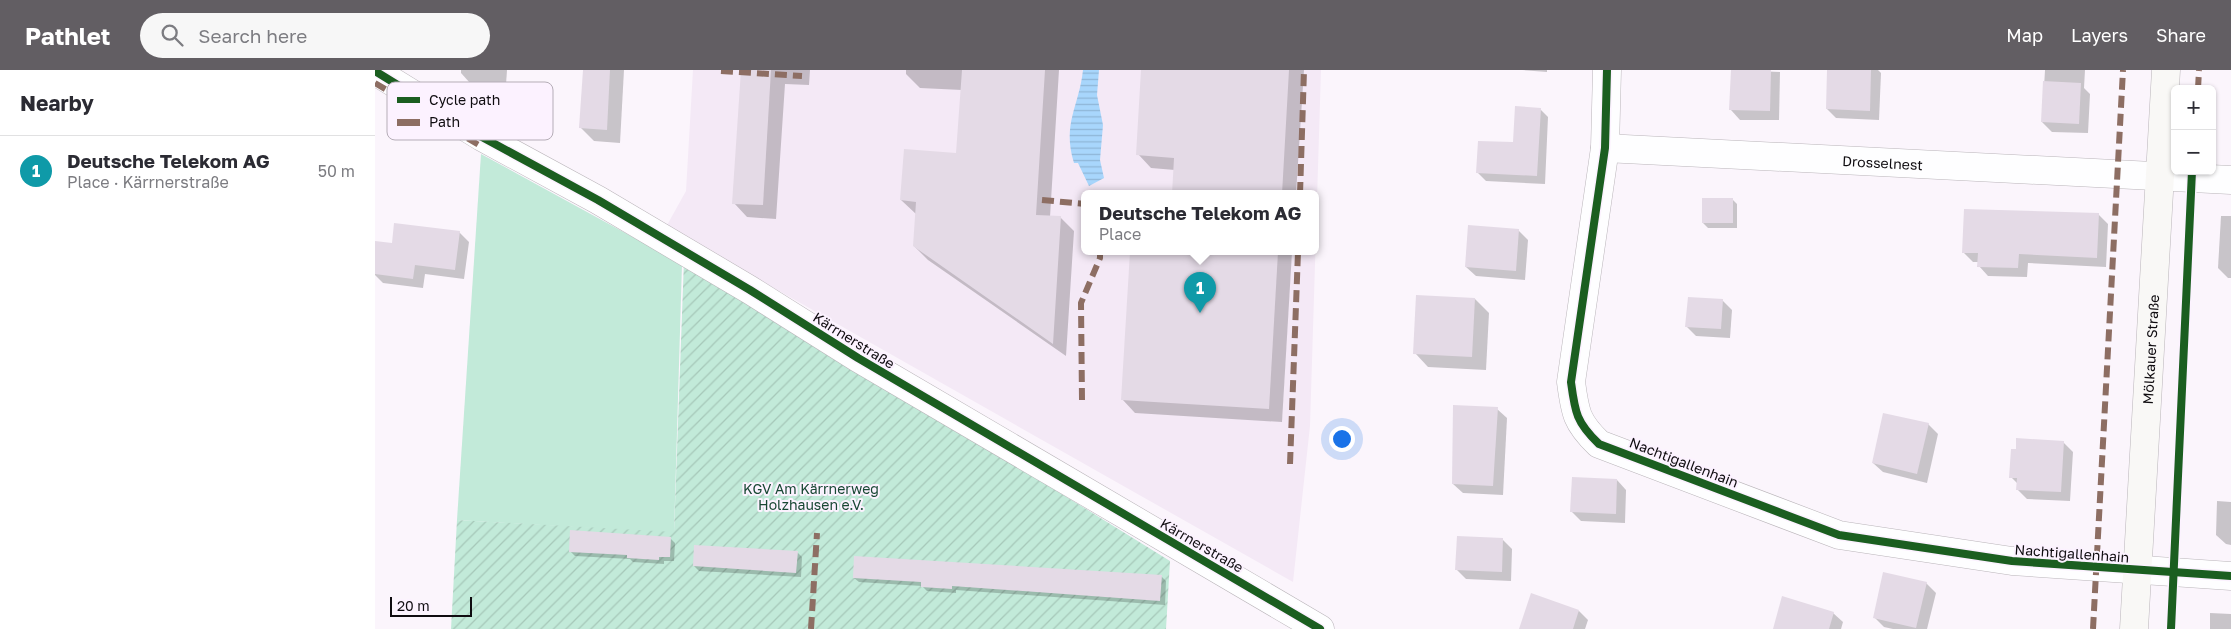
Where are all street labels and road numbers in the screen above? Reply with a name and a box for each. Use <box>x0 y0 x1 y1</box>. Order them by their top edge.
street label: Drosselnest <box>1842 152 1923 173</box>
street label: Mölkauer Straße <box>2138 294 2162 405</box>
street label: Kärrnerstraße <box>810 308 898 372</box>
street label: Nachtigallenhain <box>1627 433 1741 491</box>
street label: Kärrnerstraße <box>1157 514 1247 576</box>
street label: Nachtigallenhain <box>2014 541 2130 565</box>

